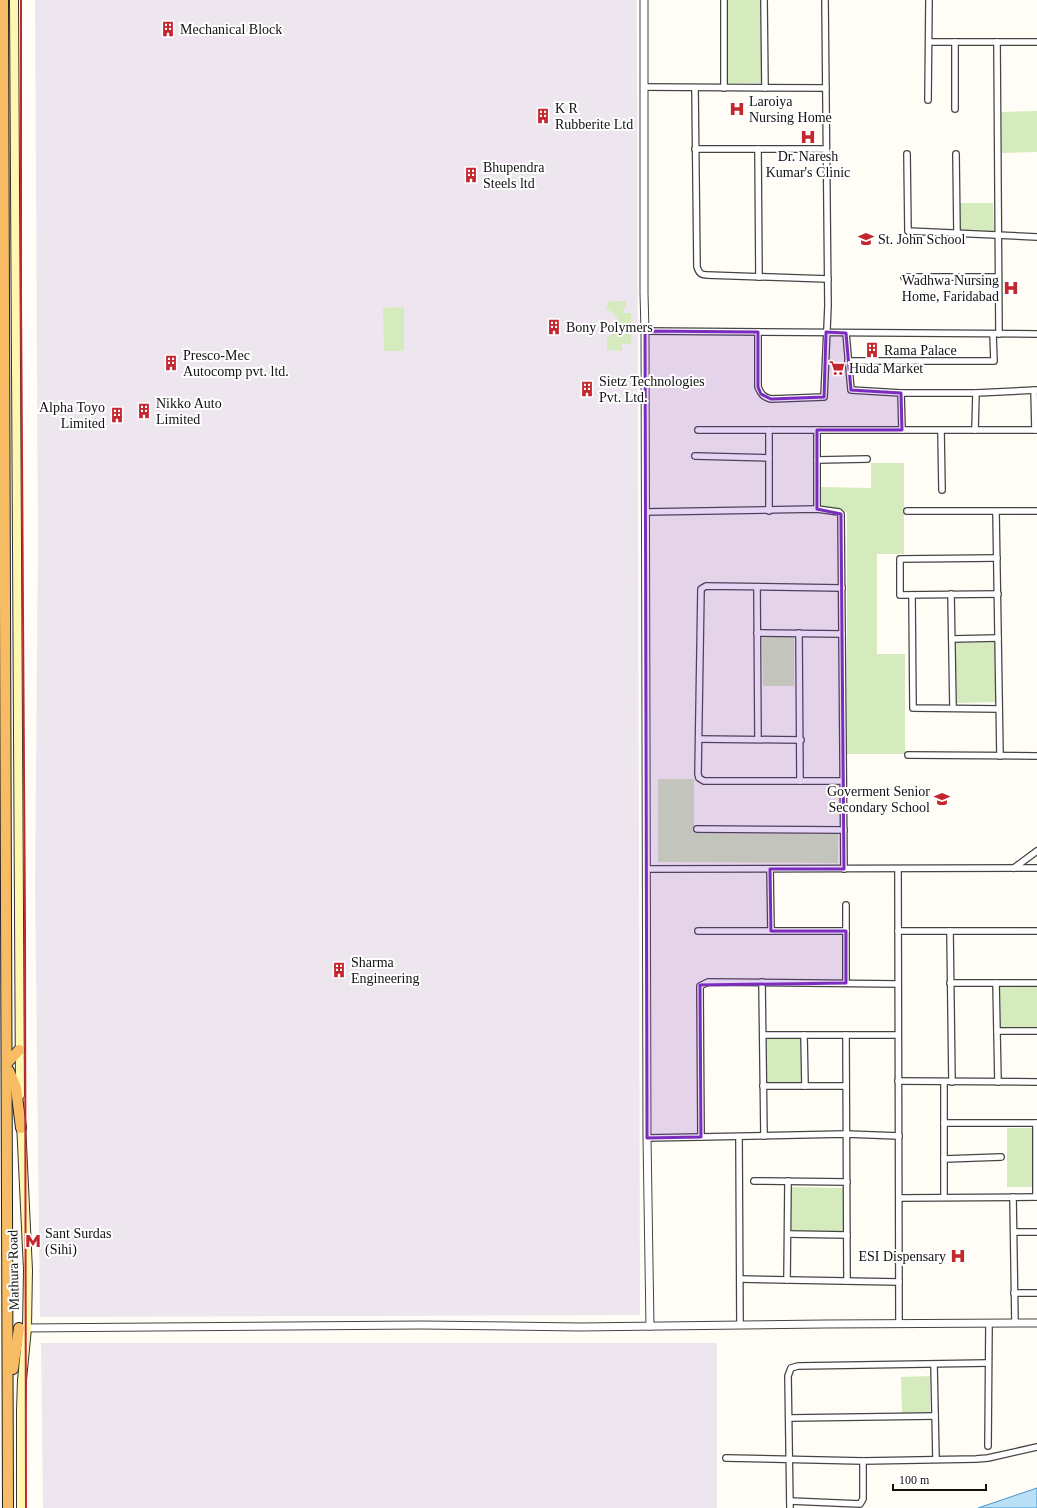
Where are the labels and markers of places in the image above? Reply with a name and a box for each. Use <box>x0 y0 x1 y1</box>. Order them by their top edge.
building icon: Mechanical Block <box>159 20 177 38</box>
place label: Mechanical Block <box>180 22 282 37</box>
place label: Laroiya Nursing Home <box>749 94 832 125</box>
hospital icon: Laroiya Nursing Home <box>728 100 746 118</box>
place label: K R Rubberite Ltd <box>555 101 633 132</box>
building icon: K R Rubberite Ltd <box>534 107 552 125</box>
hospital icon: Dr. Naresh Kumar's Clinic <box>799 128 817 146</box>
place label: Dr. Naresh Kumar's Clinic <box>766 149 850 180</box>
place label: Bhupendra Steels ltd <box>483 160 545 191</box>
building icon: Bhupendra Steels ltd <box>462 166 480 184</box>
school or university icon: St. John School <box>857 230 875 248</box>
place label: St. John School <box>878 232 966 247</box>
place label: Wadhwa Nursing Home, Faridabad <box>902 273 999 304</box>
hospital icon: Wadhwa Nursing Home, Faridabad <box>1002 279 1020 297</box>
building icon: Bony Polymers <box>545 318 563 336</box>
place label: Bony Polymers <box>566 320 653 335</box>
building icon: Rama Palace <box>863 341 881 359</box>
place label: Rama Palace <box>884 343 957 358</box>
place label: Presco-Mec Autocomp pvt. ltd. <box>183 348 289 379</box>
building icon: Presco-Mec Autocomp pvt. ltd. <box>162 354 180 372</box>
supermarket icon: Huda Market <box>828 359 846 377</box>
place label: Huda Market <box>849 361 923 376</box>
place label: Sietz Technologies Pvt. Ltd. <box>599 374 705 405</box>
building icon: Sietz Technologies Pvt. Ltd. <box>578 380 596 398</box>
place label: Nikko Auto Limited <box>156 396 222 427</box>
place label: Alpha Toyo Limited <box>39 400 105 431</box>
building icon: Nikko Auto Limited <box>135 402 153 420</box>
building icon: Alpha Toyo Limited <box>108 406 126 424</box>
place label: Goverment Senior Secondary School <box>827 784 930 815</box>
school or university icon: Goverment Senior Secondary School <box>933 790 951 808</box>
place label: Sharma Engineering <box>351 955 419 986</box>
building icon: Sharma Engineering <box>330 961 348 979</box>
place label: Sant Surdas (Sihi) <box>45 1226 112 1258</box>
metro station icon: Sant Surdas (Sihi) <box>24 1232 42 1250</box>
hospital icon: ESI Dispensary <box>949 1247 967 1265</box>
place label: ESI Dispensary <box>859 1249 946 1264</box>

